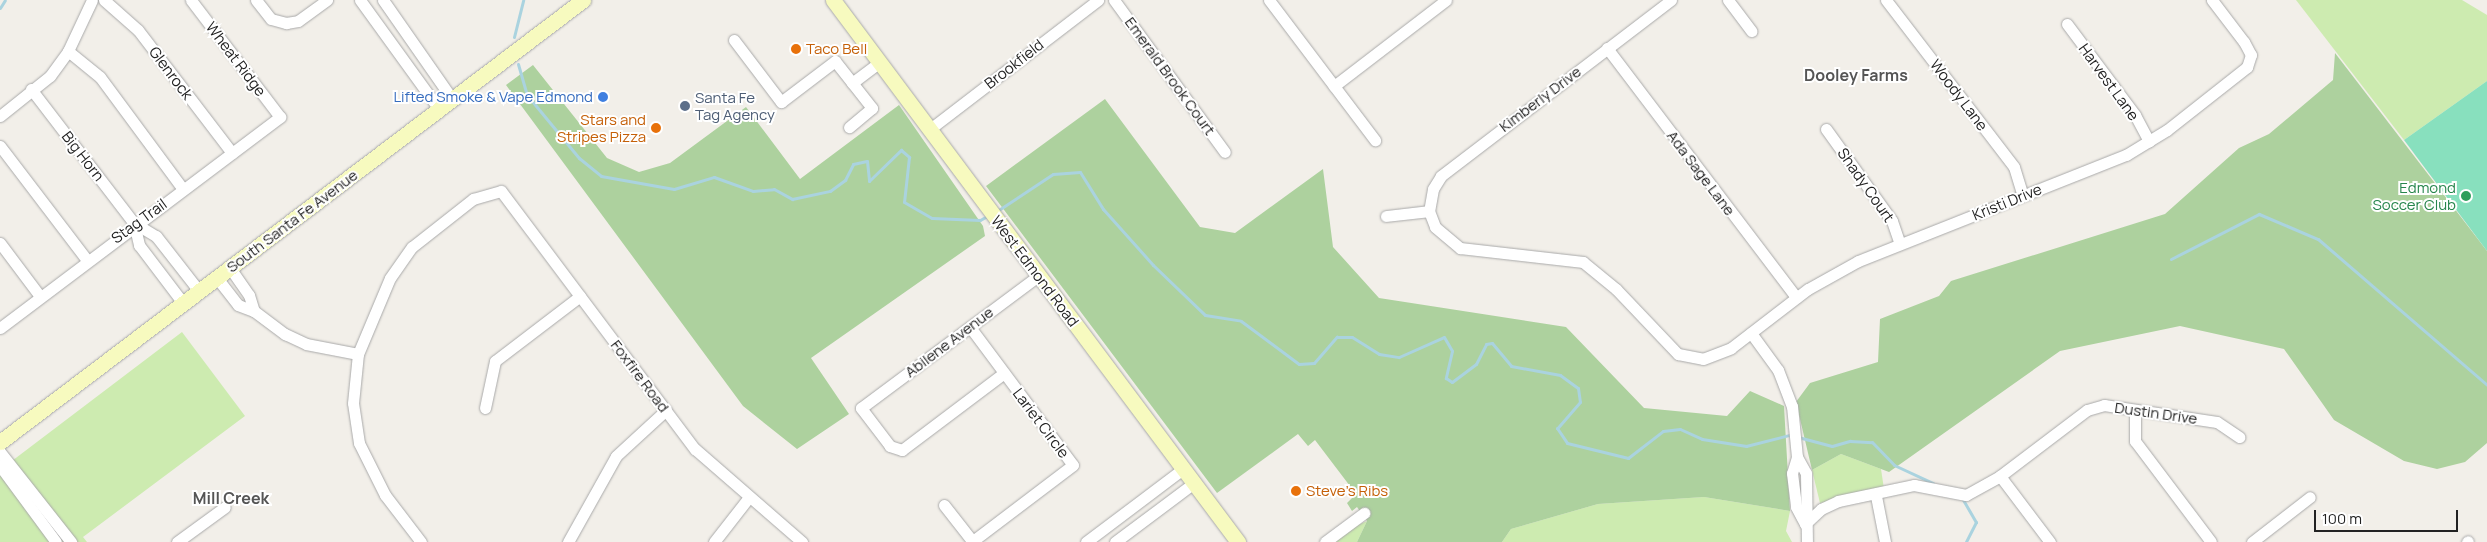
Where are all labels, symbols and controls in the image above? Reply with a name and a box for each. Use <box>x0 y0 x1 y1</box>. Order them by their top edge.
street label: Emerald Brook Court <box>1121 14 1219 138</box>
street label: Wheat Ridge <box>202 18 270 100</box>
street label: Brookfield <box>981 35 1047 93</box>
place label: Taco Bell <box>806 40 867 58</box>
street label: Harvest Lane <box>2075 40 2143 124</box>
street label: Glenrock <box>145 43 197 103</box>
marker: Taco Bell <box>790 43 802 55</box>
street label: Woody Lane <box>1926 56 1992 134</box>
street label: Kimberly Drive <box>1496 62 1584 136</box>
district label: Dooley Farms <box>1804 65 1908 85</box>
place label: Lifted Smoke & Vape Edmond <box>393 88 593 106</box>
place label: Santa Fe Tag Agency <box>695 88 775 123</box>
marker: Lifted Smoke & Vape Edmond <box>597 91 609 103</box>
marker: Santa Fe Tag Agency <box>679 100 691 112</box>
place label: Stars and Stripes Pizza <box>557 110 646 145</box>
marker: Stars and Stripes Pizza <box>650 122 662 134</box>
street label: Ada Sage Lane <box>1663 127 1739 219</box>
street label: Big Horn <box>58 128 108 184</box>
street label: Shady Court <box>1834 145 1898 225</box>
street label: South Santa Fe Avenue <box>223 166 361 276</box>
place label: Edmond Soccer Club <box>2373 178 2456 213</box>
street label: Kristi Drive <box>1970 180 2044 224</box>
marker: Edmond Soccer Club <box>2460 190 2472 202</box>
street label: Stag Trail <box>108 195 170 247</box>
street label: West Edmond Road <box>987 212 1083 330</box>
street label: Abilene Avenue <box>901 303 997 381</box>
street label: Foxfire Road <box>607 336 673 416</box>
street label: Lariet Circle <box>1009 385 1073 461</box>
street label: Dustin Drive <box>2113 398 2199 428</box>
place label: Steve's Ribs <box>1306 482 1388 500</box>
marker: Steve's Ribs <box>1290 485 1302 497</box>
district label: Mill Creek <box>193 488 269 508</box>
scale bar <box>2317 500 2461 532</box>
text: 100 m <box>2322 508 2362 529</box>

